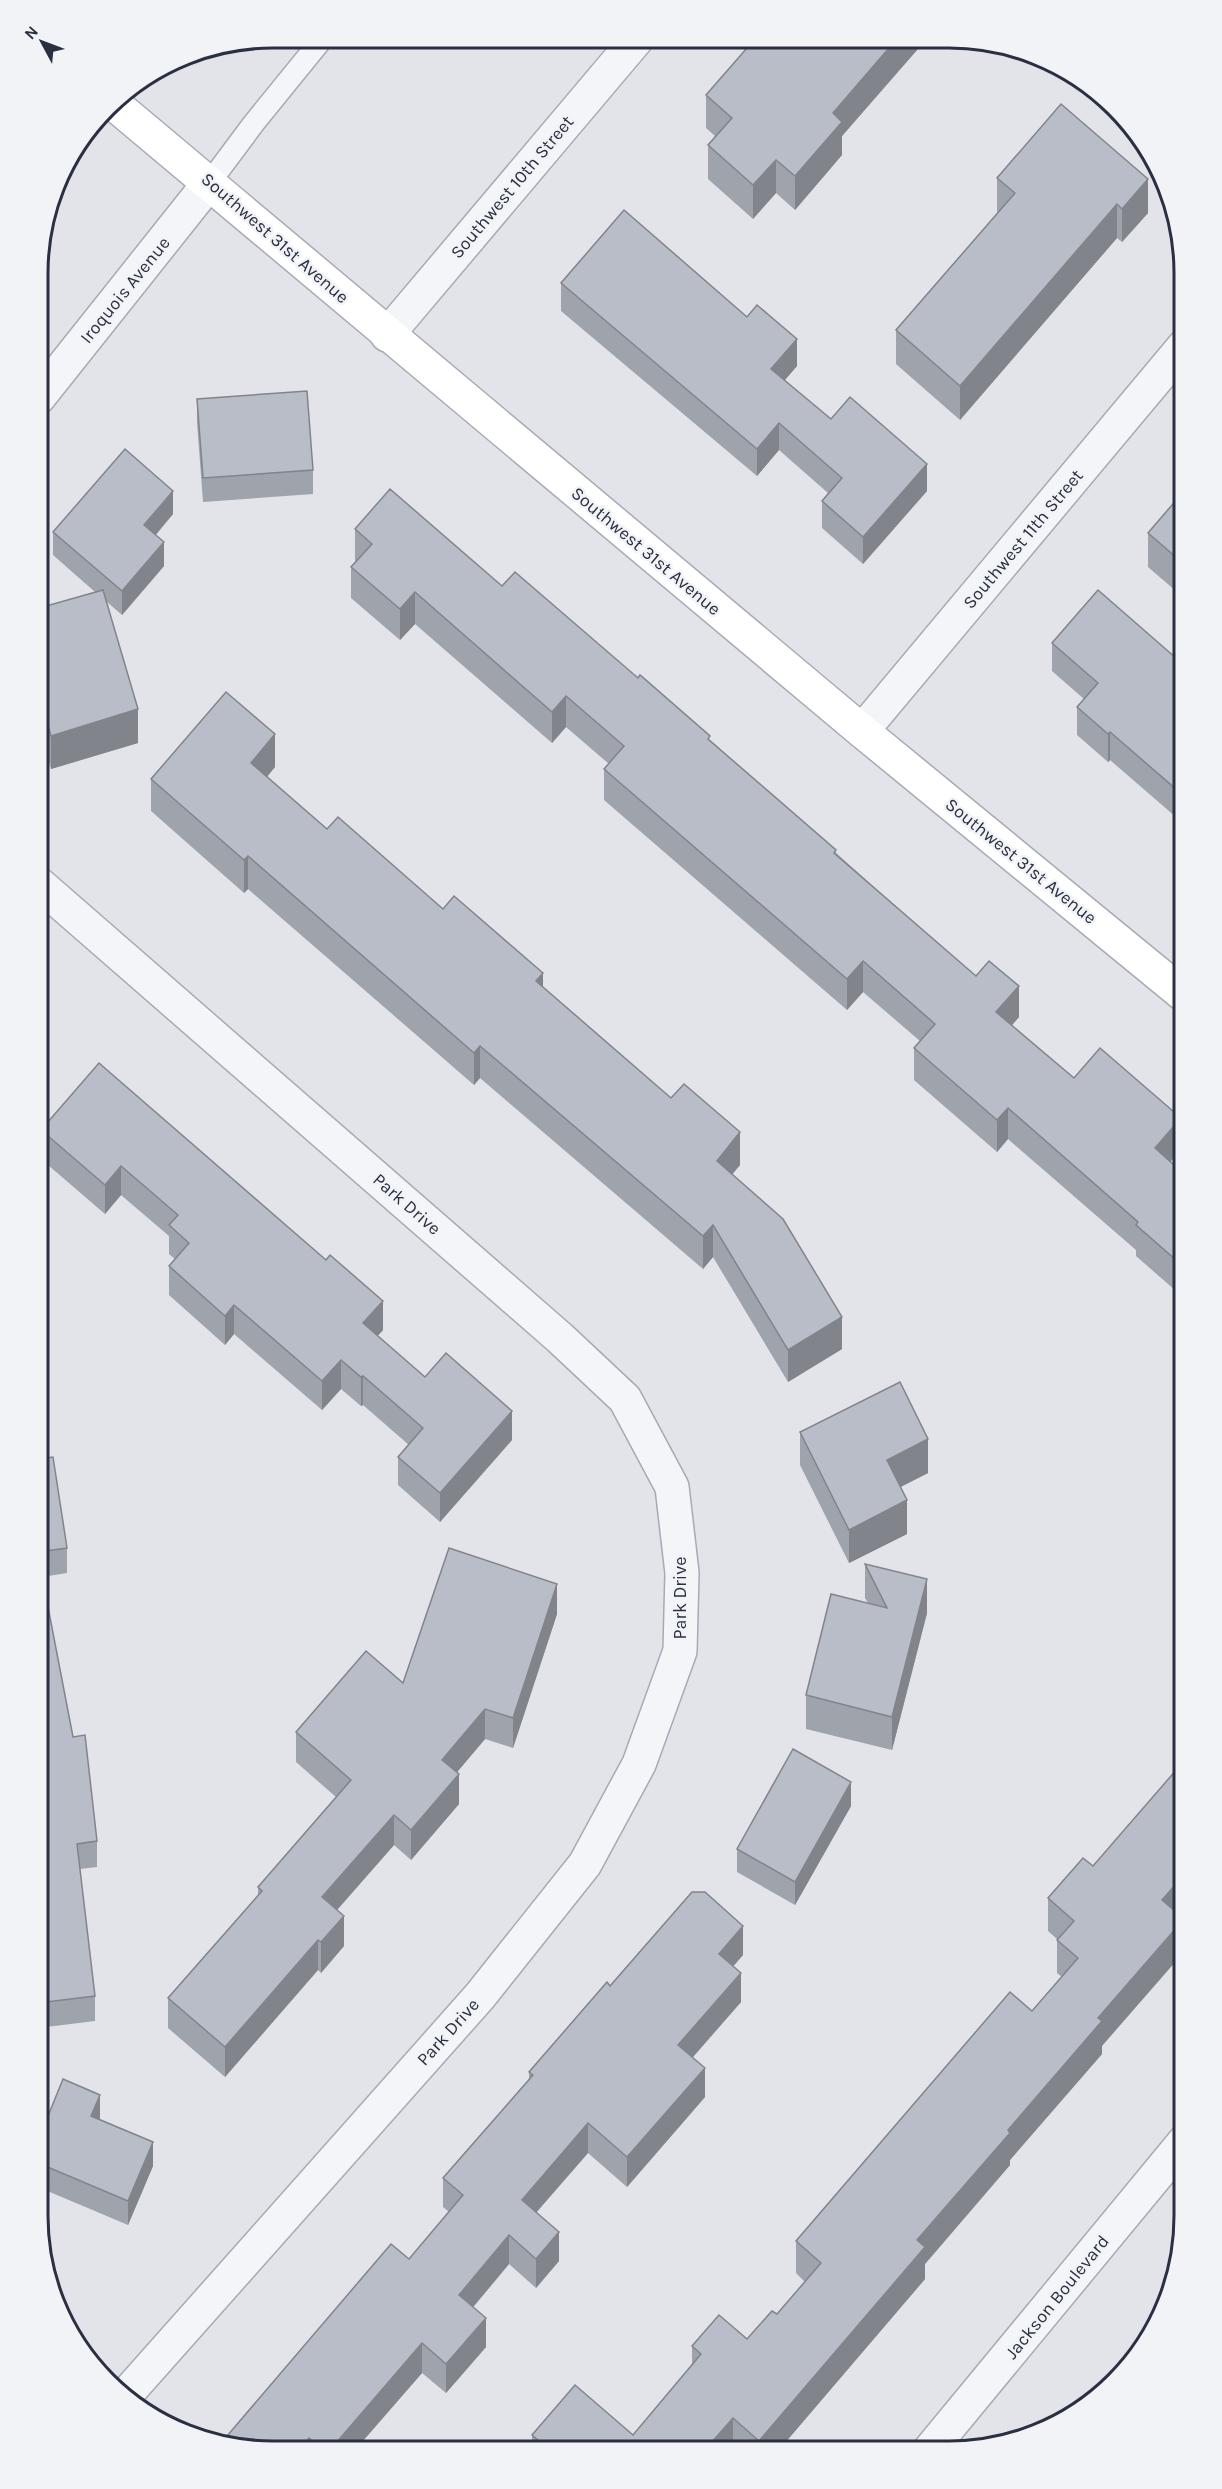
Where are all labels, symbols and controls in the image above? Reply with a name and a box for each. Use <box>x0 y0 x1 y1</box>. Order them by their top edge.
north arrow <box>12 12 72 72</box>
text: N <box>20 22 42 43</box>
street label: Southwest 10th Street <box>446 111 578 263</box>
street label: Southwest 31st Avenue <box>197 168 353 308</box>
street label: Iroquois Avenue <box>75 232 175 348</box>
street label: Southwest 11th Street <box>958 465 1088 613</box>
street label: Southwest 31st Avenue <box>567 482 725 620</box>
street label: Southwest 31st Avenue <box>941 793 1101 929</box>
street label: Park Drive <box>369 1169 445 1239</box>
street label: Park Drive <box>669 1557 691 1639</box>
street label: Park Drive <box>412 1994 484 2070</box>
street label: Jackson Boulevard <box>1000 2230 1114 2364</box>

